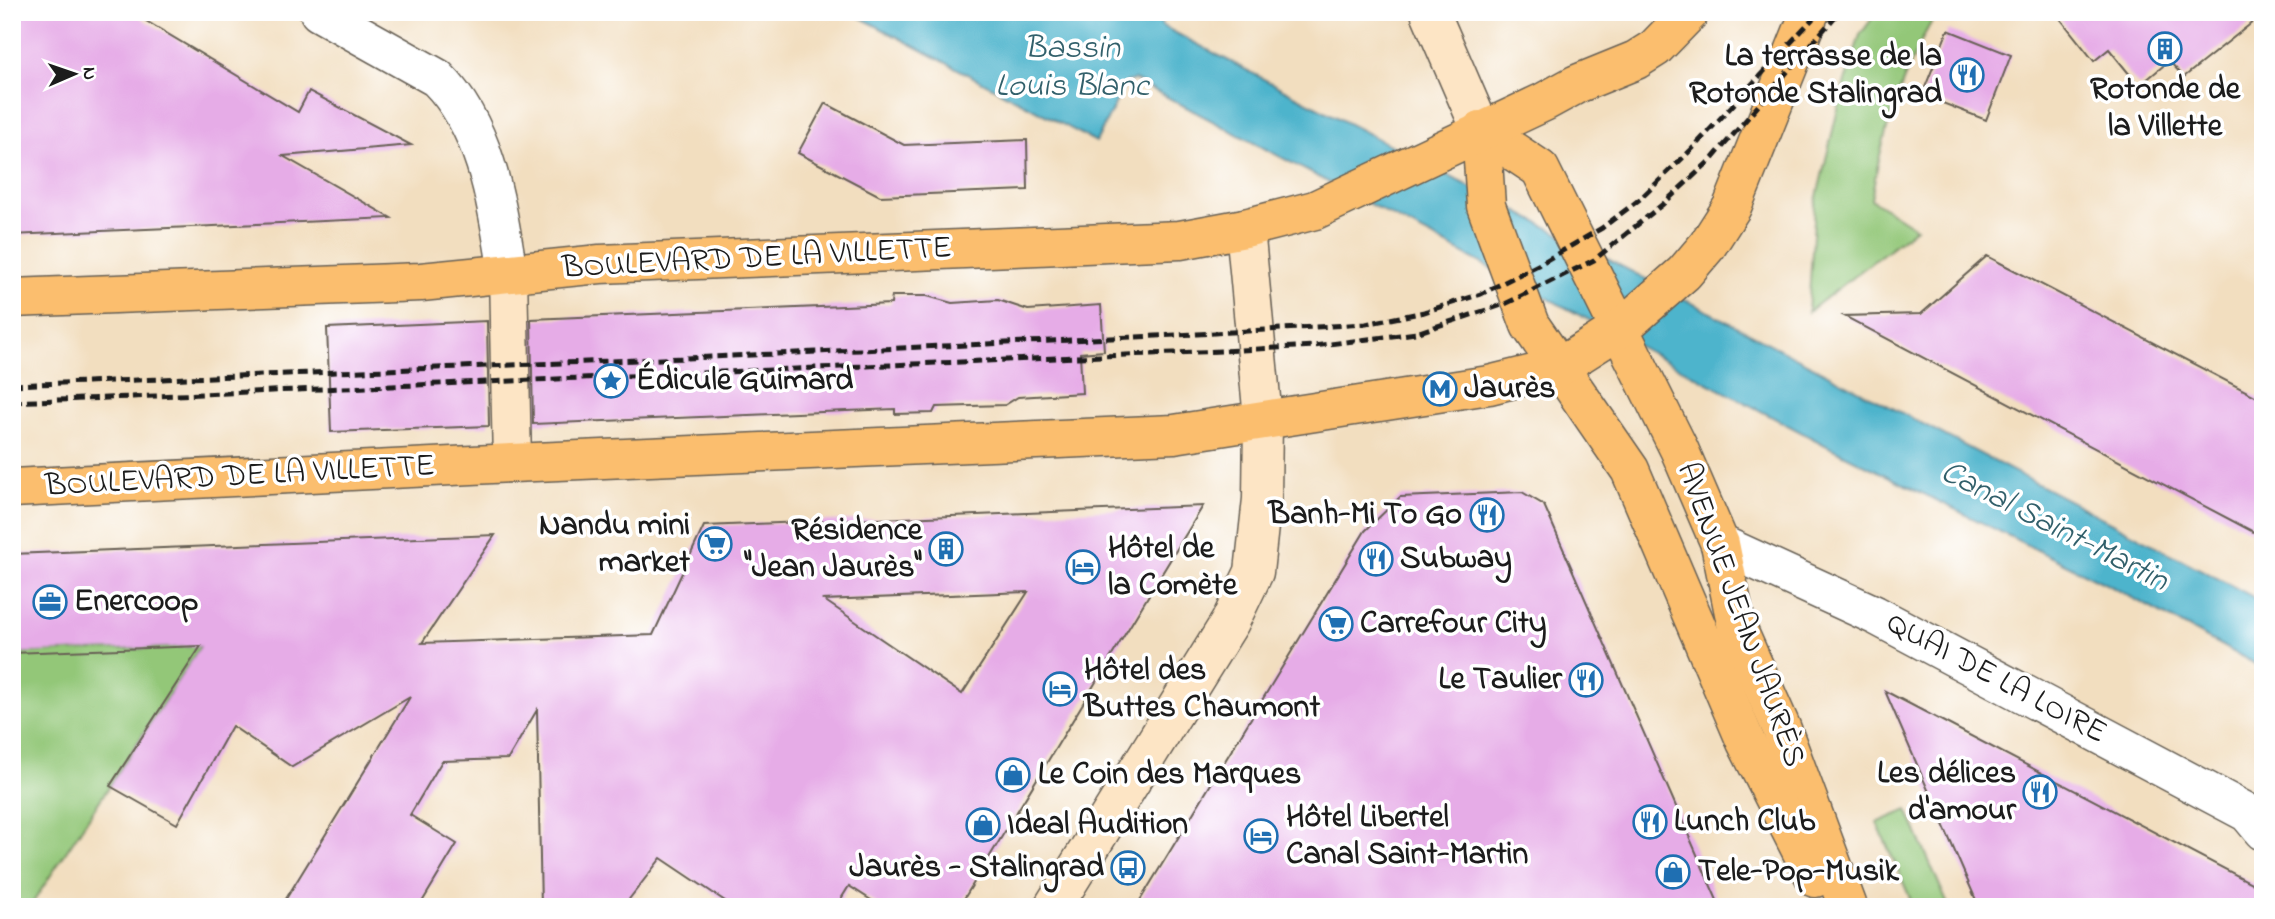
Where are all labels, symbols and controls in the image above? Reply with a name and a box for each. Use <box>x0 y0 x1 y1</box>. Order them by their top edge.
water label: Bassin Louis Blanc <box>995 25 1150 111</box>
building icon: Rotonde de la Villette <box>2146 30 2184 68</box>
place label: La terrasse de la Rotonde Stalingrad <box>1689 34 1942 119</box>
north arrow <box>38 38 108 108</box>
restaurant icon: La terrasse de la Rotonde Stalingrad <box>1948 56 1986 94</box>
text: N <box>75 67 102 81</box>
place label: Rotonde de la Villette <box>2090 67 2242 151</box>
street label: BOULEVARD DE LA VILLETTE <box>560 225 953 293</box>
place label: Édicule Guimard <box>636 358 853 405</box>
place icon: Édicule Guimard <box>592 362 630 400</box>
place label: Jaurès <box>1464 366 1556 413</box>
metro station icon: Jaurès <box>1421 370 1459 408</box>
street label: BOULEVARD DE LA VILLETTE <box>43 443 436 511</box>
water label: Canal Saint-Martin <box>1932 449 2178 606</box>
street label: AVENUE JEAN JAURÈS <box>1663 456 1817 774</box>
place label: Banh-Mi To Go <box>1267 492 1462 539</box>
restaurant icon: Banh-Mi To Go <box>1468 496 1506 534</box>
place label: Nandu mini market <box>539 503 690 587</box>
place label: Résidence "Jean Jaurès" <box>743 508 924 592</box>
supermarket icon: Nandu mini market <box>696 525 734 563</box>
place label: Hôtel de la Comète <box>1108 526 1239 610</box>
building icon: Résidence "Jean Jaurès" <box>927 530 965 568</box>
place label: Subway <box>1400 536 1512 584</box>
restaurant icon: Subway <box>1357 540 1395 578</box>
hotel icon: Hôtel de la Comète <box>1064 548 1102 586</box>
place label: Enercoop <box>74 579 198 626</box>
office icon: Enercoop <box>31 583 69 621</box>
place label: Carrefour City <box>1360 601 1547 649</box>
street label: QUAI DE LA LOIRE <box>1877 601 2115 757</box>
supermarket icon: Carrefour City <box>1317 605 1355 643</box>
place label: Hôtel des Buttes Chaumont <box>1082 648 1320 732</box>
place label: Le Taulier <box>1439 657 1563 704</box>
restaurant icon: Le Taulier <box>1567 661 1605 699</box>
hotel icon: Hôtel des Buttes Chaumont <box>1041 670 1079 708</box>
place label: Les délices d'amour <box>1877 751 2017 835</box>
place label: Le Coin des Marques <box>1038 752 1301 799</box>
shop icon: Le Coin des Marques <box>994 756 1032 794</box>
restaurant icon: Les délices d'amour <box>2021 773 2059 811</box>
place label: Hôtel Libertel Canal Saint-Martin <box>1286 795 1529 879</box>
place label: Lunch Club <box>1674 799 1815 846</box>
place label: Ideal Audition <box>1007 802 1188 849</box>
restaurant icon: Lunch Club <box>1631 803 1669 841</box>
shop icon: Ideal Audition <box>964 806 1002 844</box>
hotel icon: Hôtel Libertel Canal Saint-Martin <box>1242 817 1280 855</box>
place label: Jaurès - Stalingrad <box>849 845 1104 893</box>
bus stop icon: Jaurès - Stalingrad <box>1109 849 1147 887</box>
place label: Tele-Pop-Musik <box>1698 849 1900 896</box>
shop icon: Tele-Pop-Musik <box>1654 853 1692 891</box>

